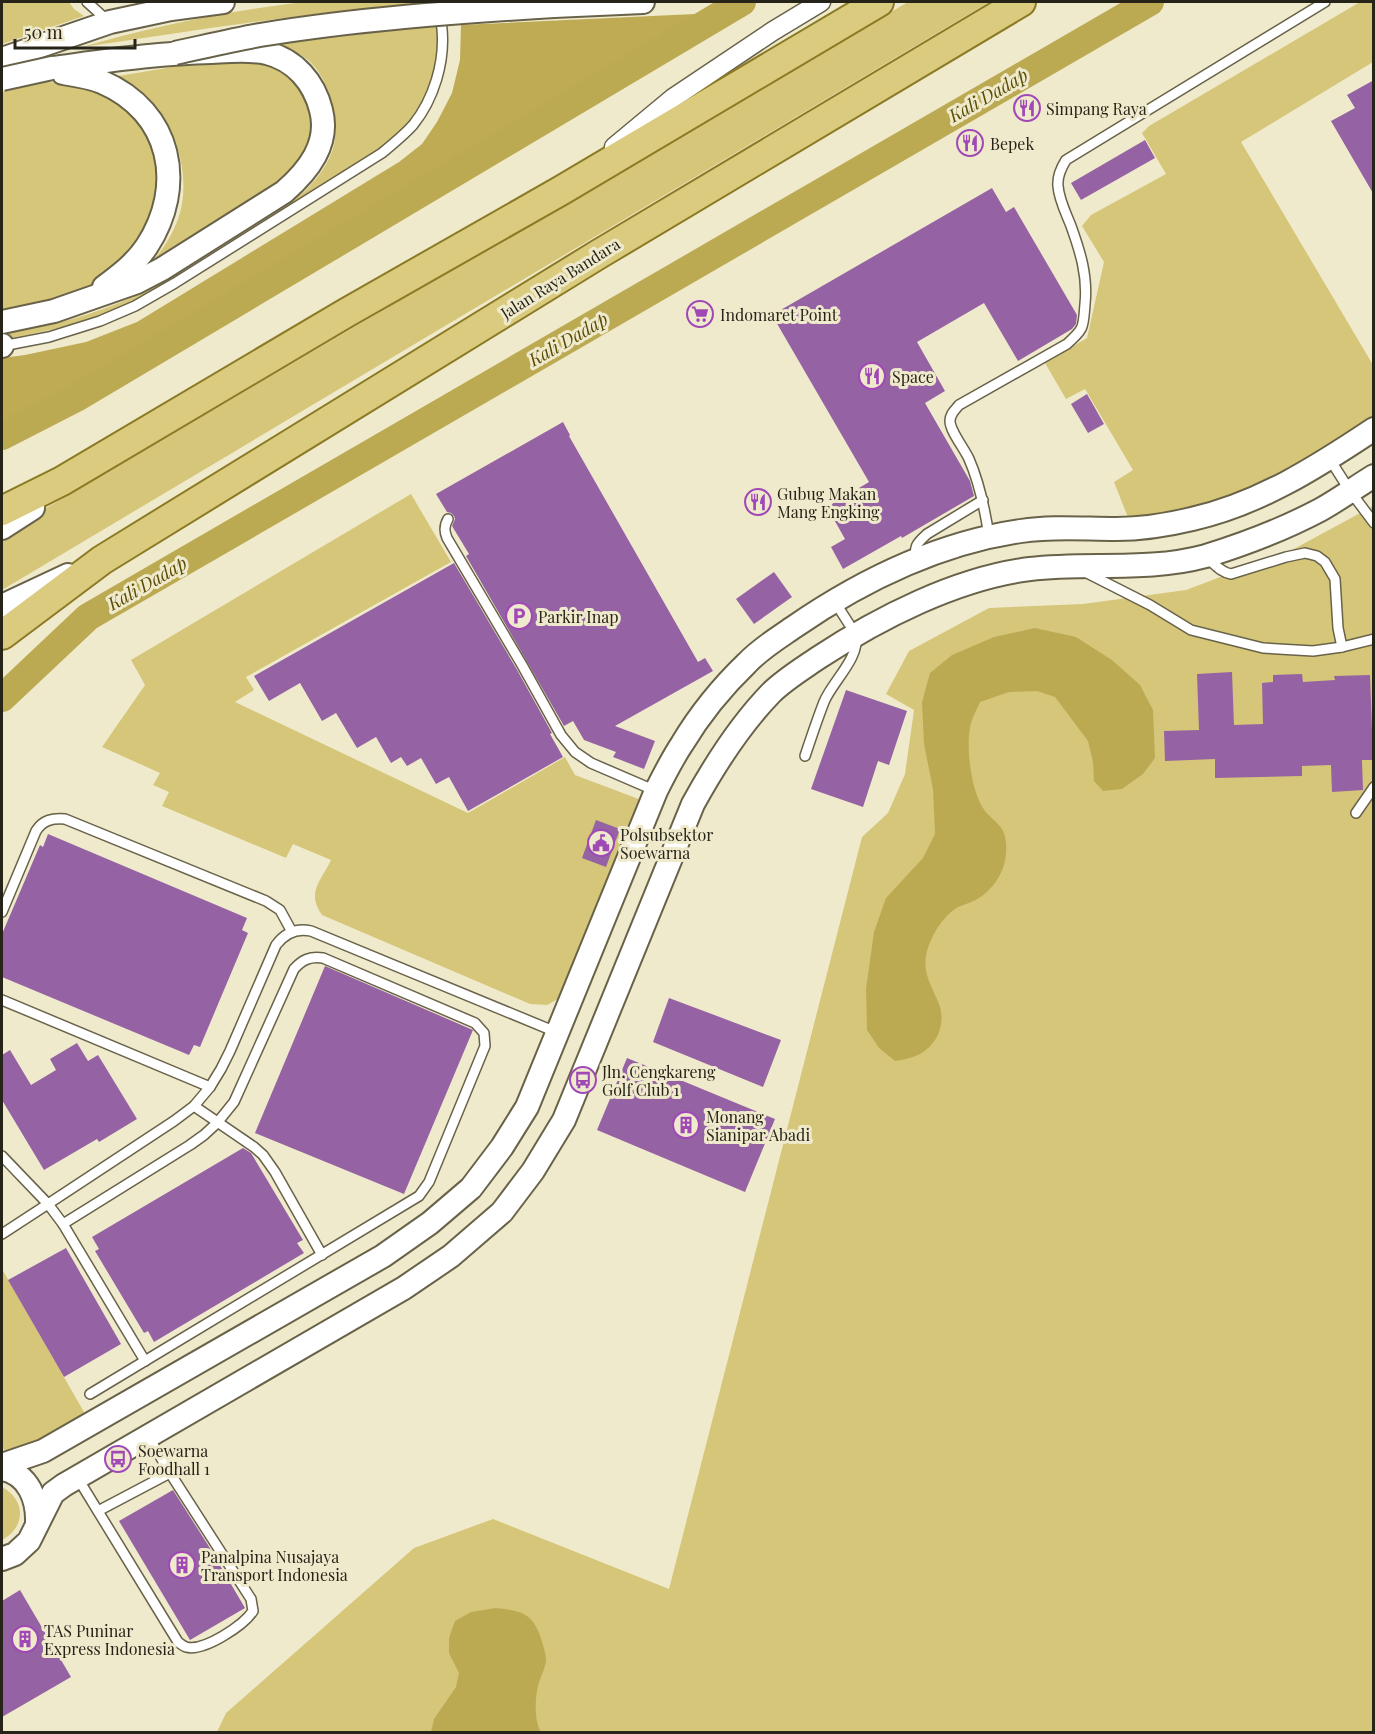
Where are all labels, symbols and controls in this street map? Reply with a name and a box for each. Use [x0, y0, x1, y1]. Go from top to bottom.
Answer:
scale bar [15, 12, 135, 50]
text: 50 m [24, 20, 63, 44]
water label: Kali Dadap [943, 63, 1032, 128]
restaurant icon: Simpang Raya [1012, 93, 1042, 123]
place label: Simpang Raya [1046, 98, 1147, 119]
restaurant icon: Bepek [955, 128, 985, 158]
place label: Bepek [990, 133, 1034, 154]
street label: Jalan Raya Bandara [496, 233, 624, 324]
supermarket icon: Indomaret Point [685, 299, 715, 329]
place label: Indomaret Point [720, 304, 838, 325]
water label: Kali Dadap [523, 307, 612, 372]
restaurant icon: Space [857, 361, 887, 391]
place label: Space [892, 366, 934, 387]
place label: Gubug Makan Mang Engking [777, 483, 880, 522]
restaurant icon: Gubug Makan Mang Engking [743, 487, 773, 517]
water label: Kali Dadap [102, 551, 191, 616]
parking icon: Parkir Inap [504, 601, 534, 631]
place label: Parkir Inap [538, 606, 619, 627]
place label: Polsubsektor Soewarna [620, 824, 713, 863]
public building icon: Polsubsektor Soewarna [586, 828, 616, 858]
place label: Jln. Cengkareng Golf Club 1 [601, 1061, 716, 1100]
bus stop icon: Jln. Cengkareng Golf Club 1 [568, 1065, 598, 1095]
place label: Monang Sianipar Abadi [706, 1106, 810, 1145]
building icon: Monang Sianipar Abadi [671, 1110, 701, 1140]
place label: Soewarna Foodhall 1 [138, 1440, 210, 1479]
bus stop icon: Soewarna Foodhall 1 [103, 1444, 133, 1474]
place label: Panalpina Nusajaya Transport Indonesia [201, 1546, 348, 1585]
building icon: Panalpina Nusajaya Transport Indonesia [167, 1550, 197, 1580]
place label: TAS Puninar Express Indonesia [44, 1620, 175, 1659]
building icon: TAS Puninar Express Indonesia [10, 1624, 40, 1654]

